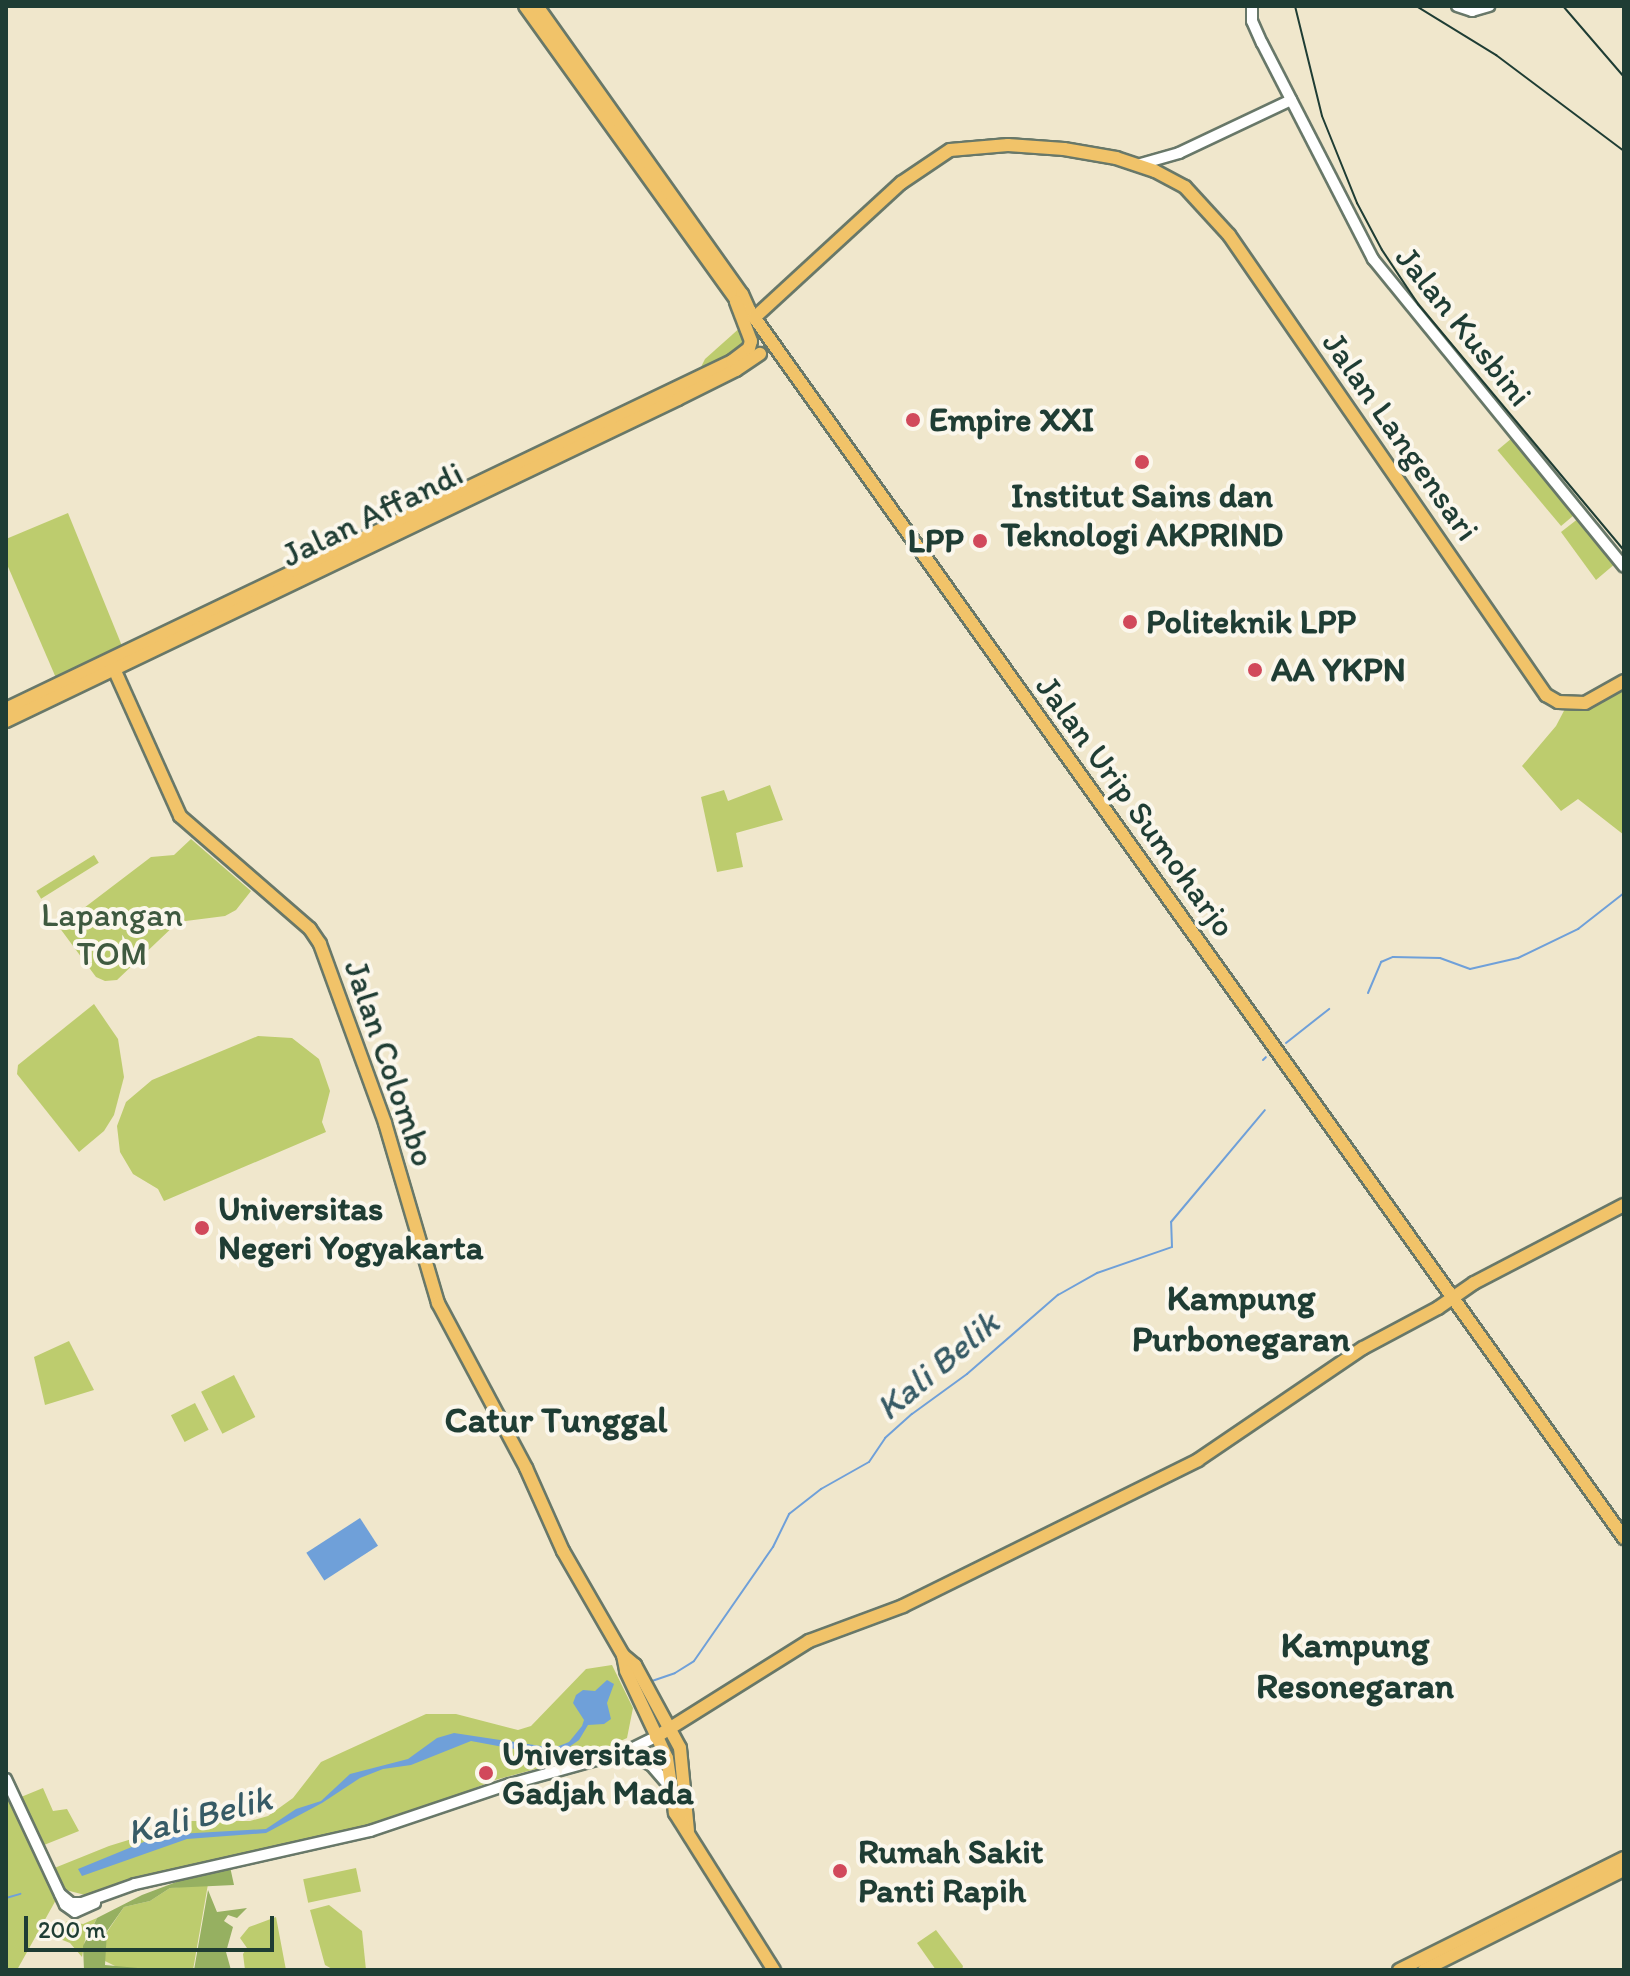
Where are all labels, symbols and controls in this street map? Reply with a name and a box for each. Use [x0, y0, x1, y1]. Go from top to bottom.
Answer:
street label: Jalan Kusbini [1387, 237, 1541, 415]
street label: Jalan Langensari [1314, 323, 1488, 549]
place label: Empire XXI [929, 400, 1094, 440]
marker: Empire XXI [904, 411, 922, 429]
street label: Jalan Affandi [275, 453, 469, 575]
marker: Institut Sains dan Teknologi AKPRIND [1133, 453, 1151, 471]
place label: Institut Sains dan Teknologi AKPRIND [1001, 475, 1283, 554]
place label: LPP [908, 521, 964, 561]
marker: LPP [971, 532, 989, 550]
place label: Politeknik LPP [1146, 602, 1356, 642]
marker: Politeknik LPP [1121, 613, 1139, 631]
place label: AA YKPN [1271, 650, 1406, 690]
marker: AA YKPN [1246, 661, 1264, 679]
street label: Jalan Urip Sumoharjo [1028, 667, 1244, 945]
park label: Lapangan TOM [41, 894, 183, 974]
street label: Jalan Colombo [336, 955, 444, 1171]
place label: Universitas Negeri Yogyakarta [218, 1188, 484, 1268]
marker: Universitas Negeri Yogyakarta [193, 1219, 211, 1237]
district label: Kampung Purbonegaran [1132, 1275, 1350, 1360]
water label: Kali Belik [867, 1301, 1007, 1429]
district label: Catur Tunggal [446, 1398, 666, 1442]
district label: Kampung Resonegaran [1256, 1622, 1454, 1707]
place label: Universitas Gadjah Mada [502, 1733, 693, 1812]
marker: Universitas Gadjah Mada [477, 1764, 495, 1782]
water label: Kali Belik [122, 1776, 276, 1854]
place label: Rumah Sakit Panti Rapih [858, 1831, 1044, 1910]
marker: Rumah Sakit Panti Rapih [829, 1860, 851, 1882]
scale bar [28, 1900, 278, 1950]
text: 200 m [38, 1915, 106, 1944]

